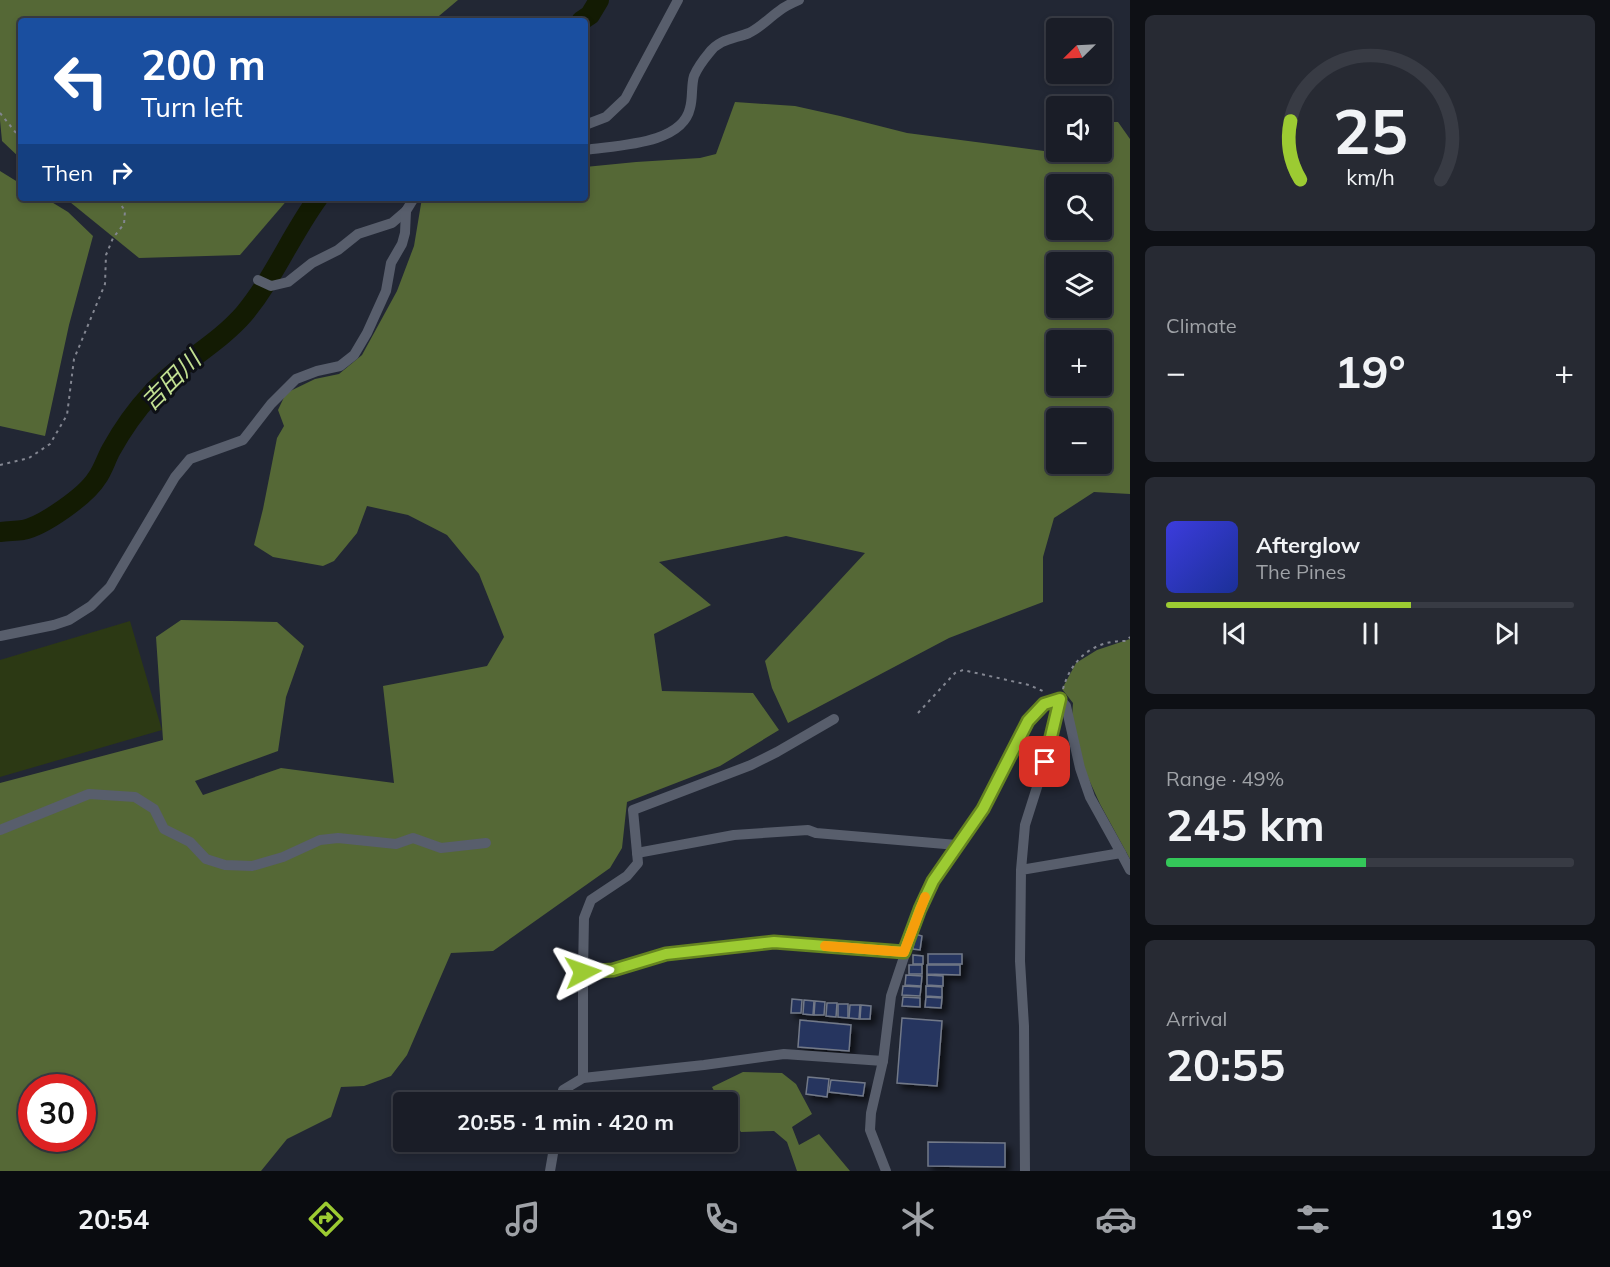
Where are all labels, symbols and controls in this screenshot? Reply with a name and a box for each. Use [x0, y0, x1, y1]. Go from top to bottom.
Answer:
north arrow [1046, 18, 1112, 84]
map controls [1046, 18, 1112, 474]
text: 200 m [141, 38, 266, 91]
icon: left [42, 42, 120, 120]
text: Turn left [141, 90, 243, 124]
text: 25 [1333, 91, 1407, 170]
button: sound [1046, 96, 1112, 162]
icon: right [105, 156, 138, 189]
text: Then [42, 159, 93, 187]
text: km/h [1346, 163, 1394, 190]
button: search [1046, 174, 1112, 240]
button: layers [1046, 252, 1112, 318]
text: Climate [1166, 313, 1237, 338]
button: + [1046, 330, 1112, 396]
water label: 吉田川 [134, 342, 208, 416]
text: 19° [1334, 343, 1406, 399]
text: − [1166, 351, 1186, 392]
text: + [1554, 351, 1574, 392]
button: − [1046, 408, 1112, 474]
text: Afterglow [1256, 531, 1360, 559]
text: The Pines [1256, 559, 1346, 584]
icon: previous [1218, 617, 1251, 650]
icon: pause [1354, 617, 1387, 650]
icon: next [1490, 617, 1523, 650]
pin [1019, 736, 1070, 787]
icon: arrive [1028, 745, 1061, 778]
text: Range · 49% [1166, 766, 1284, 791]
text: 245 km [1166, 796, 1325, 852]
position arrow [551, 940, 615, 1004]
text: Arrival [1166, 1006, 1227, 1031]
text: 20:55 [1166, 1036, 1285, 1092]
speed limit sign: 30 [18, 1074, 96, 1152]
text: 20:55 · 1 min · 420 m [457, 1108, 674, 1136]
icon: directions [305, 1198, 347, 1240]
icon: music [502, 1198, 544, 1240]
icon: phone [700, 1198, 742, 1240]
icon: climate [897, 1198, 939, 1240]
icon: car [1095, 1198, 1137, 1240]
icon: filters [1292, 1198, 1334, 1240]
text: 20:54 [78, 1202, 149, 1236]
text: 19° [1490, 1202, 1532, 1236]

